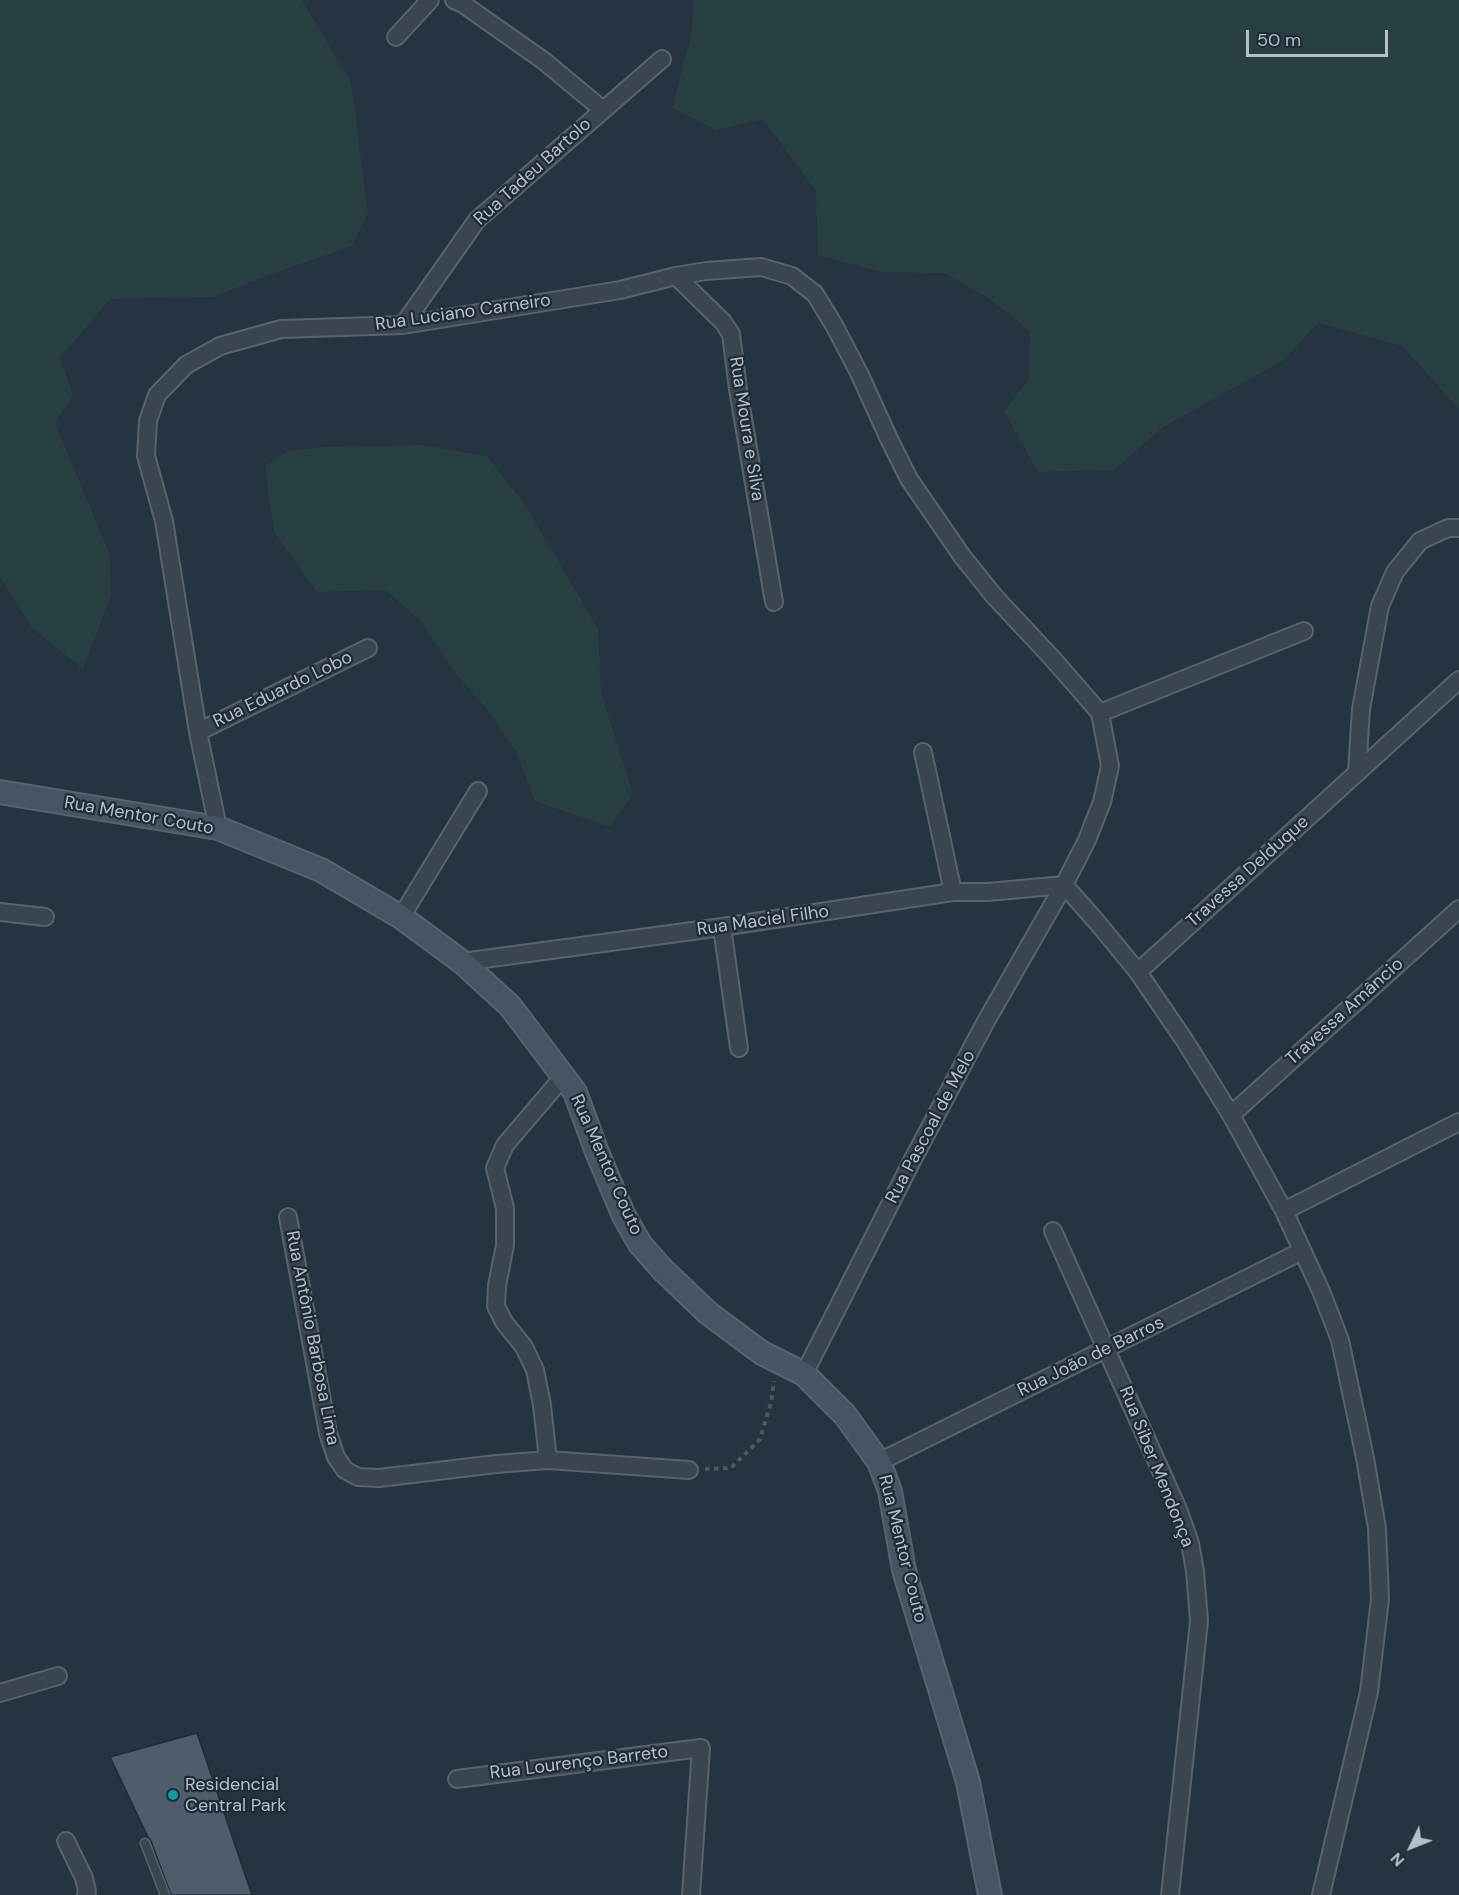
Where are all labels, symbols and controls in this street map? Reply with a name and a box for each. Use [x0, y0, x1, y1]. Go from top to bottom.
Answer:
scale bar [1249, 18, 1392, 56]
text: 50 m [1257, 28, 1301, 52]
street label: Rua Tadeu Bartolo [470, 114, 596, 230]
street label: Rua Luciano Carneiro [374, 290, 552, 336]
street label: Rua Moura e Silva [724, 355, 768, 503]
street label: Rua Eduardo Lobo [210, 647, 356, 733]
street label: Rua Mentor Couto [62, 792, 216, 840]
street label: Travessa Delduque [1182, 811, 1314, 933]
street label: Rua Maciel Filho [696, 901, 830, 941]
street label: Travessa Amâncio [1282, 954, 1408, 1070]
street label: Rua Pascoal de Melo [881, 1047, 981, 1207]
street label: Rua Mentor Couto [565, 1091, 647, 1239]
street label: Rua Antônio Barbosa Lima [281, 1229, 343, 1447]
street label: Rua João de Barros [1014, 1312, 1168, 1402]
street label: Rua Siber Mendonça [1114, 1384, 1198, 1550]
street label: Rua Mentor Couto [873, 1473, 931, 1625]
street label: Rua Lourenço Barreto [489, 1741, 669, 1785]
place label: Residencial Central Park [185, 1774, 286, 1816]
marker: Residencial Central Park [166, 1788, 180, 1802]
north arrow [1381, 1817, 1441, 1877]
text: N [1386, 1848, 1409, 1871]

